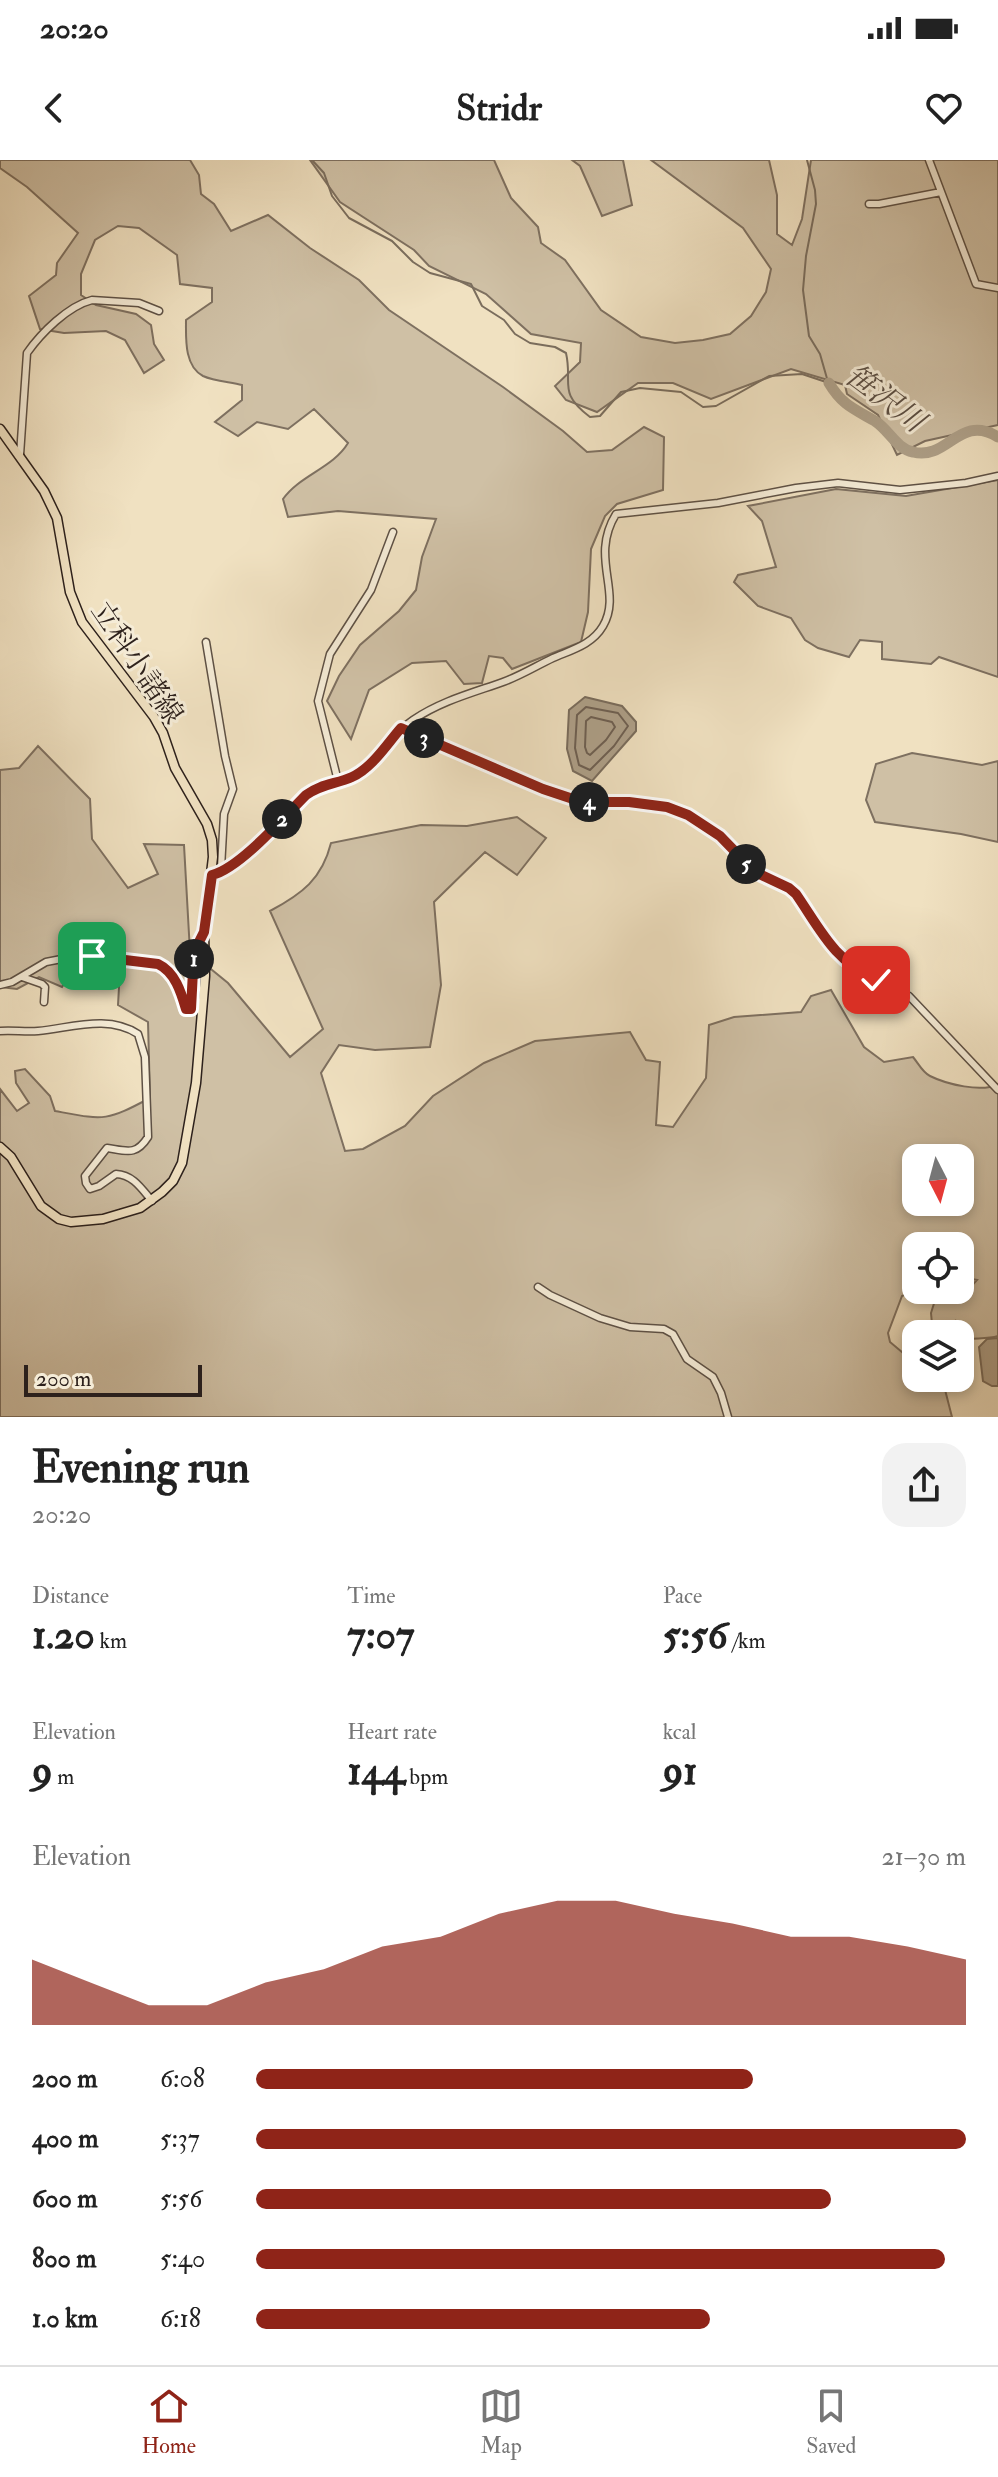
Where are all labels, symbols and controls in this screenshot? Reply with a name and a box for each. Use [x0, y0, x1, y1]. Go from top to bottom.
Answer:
text: 20:20 [40, 10, 109, 47]
icon: back [32, 86, 76, 130]
text: Stridr [456, 86, 542, 131]
icon: heart [922, 86, 966, 130]
water label: 笹沢川 [838, 357, 934, 442]
street label: 立科小諸線 [83, 595, 190, 731]
pin: 3 [404, 718, 444, 758]
text: 3 [420, 724, 428, 752]
pin: 4 [569, 782, 609, 822]
text: 4 [583, 788, 595, 816]
pin: 2 [262, 799, 302, 839]
text: 2 [276, 805, 288, 833]
pin: 5 [726, 844, 766, 884]
text: 5 [741, 850, 751, 878]
pin [58, 922, 126, 990]
icon: arrive [70, 934, 114, 978]
pin: 1 [174, 939, 214, 979]
text: 1 [190, 945, 198, 973]
pin [842, 946, 910, 1014]
icon: check [854, 958, 898, 1002]
north arrow [902, 1144, 974, 1216]
map controls [902, 1144, 974, 1392]
button: locate [902, 1232, 974, 1304]
button: layers [902, 1320, 974, 1392]
scale bar [24, 1361, 202, 1397]
text: 200 m [36, 1365, 91, 1393]
text: Evening run [32, 1441, 250, 1496]
button: share [882, 1443, 966, 1527]
text: 20:20 [32, 1499, 91, 1531]
text: Distance [32, 1582, 109, 1610]
text: Time [347, 1582, 395, 1610]
text: Pace [663, 1582, 702, 1610]
text: 1.20 [32, 1610, 95, 1661]
text: 7:07 [347, 1610, 414, 1661]
text: 5:56 [663, 1610, 728, 1661]
text: km [95, 1627, 127, 1655]
text: /km [728, 1627, 766, 1655]
text: Elevation [32, 1718, 116, 1746]
text: Heart rate [347, 1718, 437, 1746]
text: kcal [663, 1718, 696, 1746]
text: 9 [32, 1746, 53, 1797]
text: 144 [347, 1746, 405, 1797]
text: 91 [663, 1746, 697, 1797]
text: m [53, 1763, 74, 1791]
text: bpm [405, 1763, 448, 1791]
text: Elevation [32, 1841, 131, 1873]
text: 21–30 m [881, 1841, 966, 1873]
text: 200 m [32, 2063, 97, 2095]
text: 6:08 [160, 2063, 205, 2095]
text: 400 m [32, 2123, 98, 2155]
text: 5:37 [160, 2123, 200, 2155]
text: 600 m [32, 2183, 97, 2215]
text: 5:56 [160, 2183, 202, 2215]
text: 800 m [32, 2243, 97, 2275]
text: 5:40 [160, 2243, 205, 2275]
text: 1.0 km [32, 2303, 98, 2335]
text: 6:18 [160, 2303, 201, 2335]
tab: Home [142, 2384, 196, 2460]
tab: Map [479, 2384, 523, 2460]
tab: Saved [806, 2384, 856, 2460]

